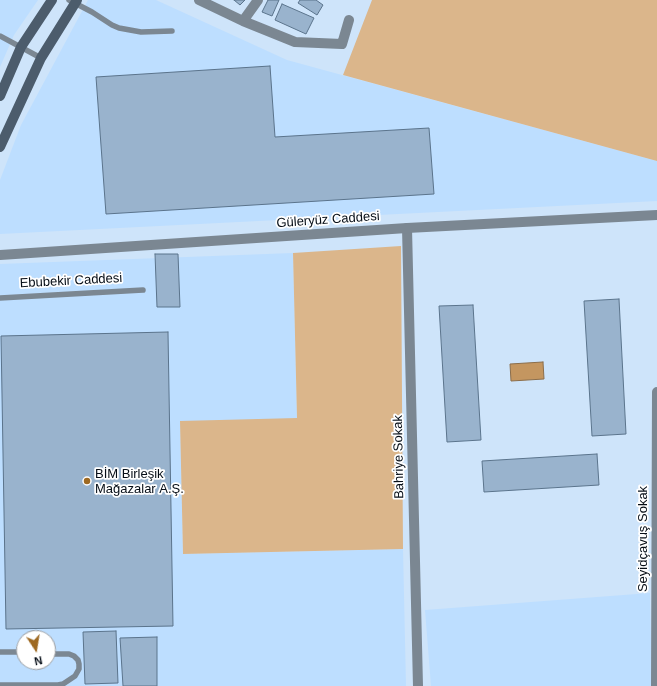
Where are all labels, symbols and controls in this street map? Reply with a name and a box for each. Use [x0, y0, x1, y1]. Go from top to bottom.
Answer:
street label: Güleryüz Caddesi [276, 209, 380, 231]
street label: Ebubekir Caddesi [19, 271, 123, 291]
street label: Bahriye Sokak [390, 415, 408, 499]
place label: BİM Birleşik Mağazalar A.Ş. [95, 466, 184, 497]
marker: BİM Birleşik Mağazalar A.Ş. [82, 476, 92, 486]
street label: Seyidçavuş Sokak [635, 486, 651, 592]
north arrow [16, 630, 56, 670]
text: N [33, 654, 43, 667]

